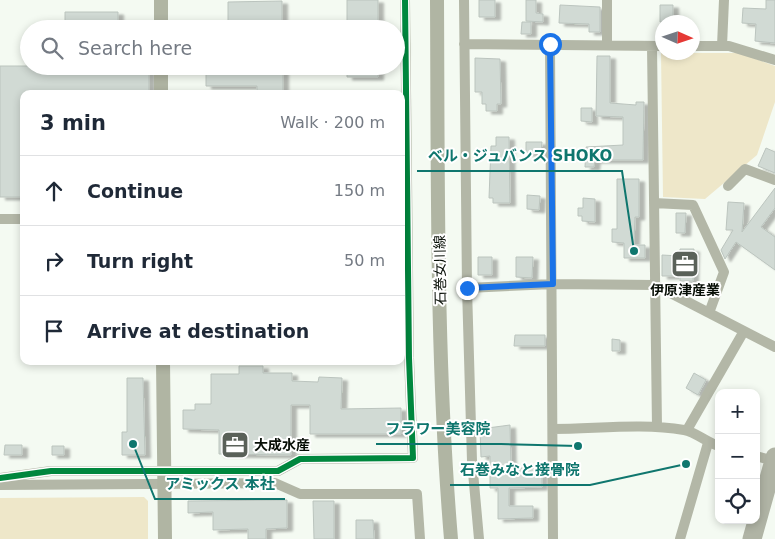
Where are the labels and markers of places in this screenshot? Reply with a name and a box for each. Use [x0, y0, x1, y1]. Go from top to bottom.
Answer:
callout: ベル・ジュバンス SHOKO [417, 141, 622, 171]
office icon: 伊原津産業 [670, 249, 700, 279]
place label: 伊原津産業 [650, 282, 720, 298]
callout: フラワー美容院 [376, 414, 501, 444]
office icon: 大成水産 [220, 430, 250, 460]
place label: 大成水産 [254, 437, 310, 453]
callout: 石巻みなと接骨院 [450, 455, 590, 485]
callout: アミックス 本社 [155, 469, 285, 499]

